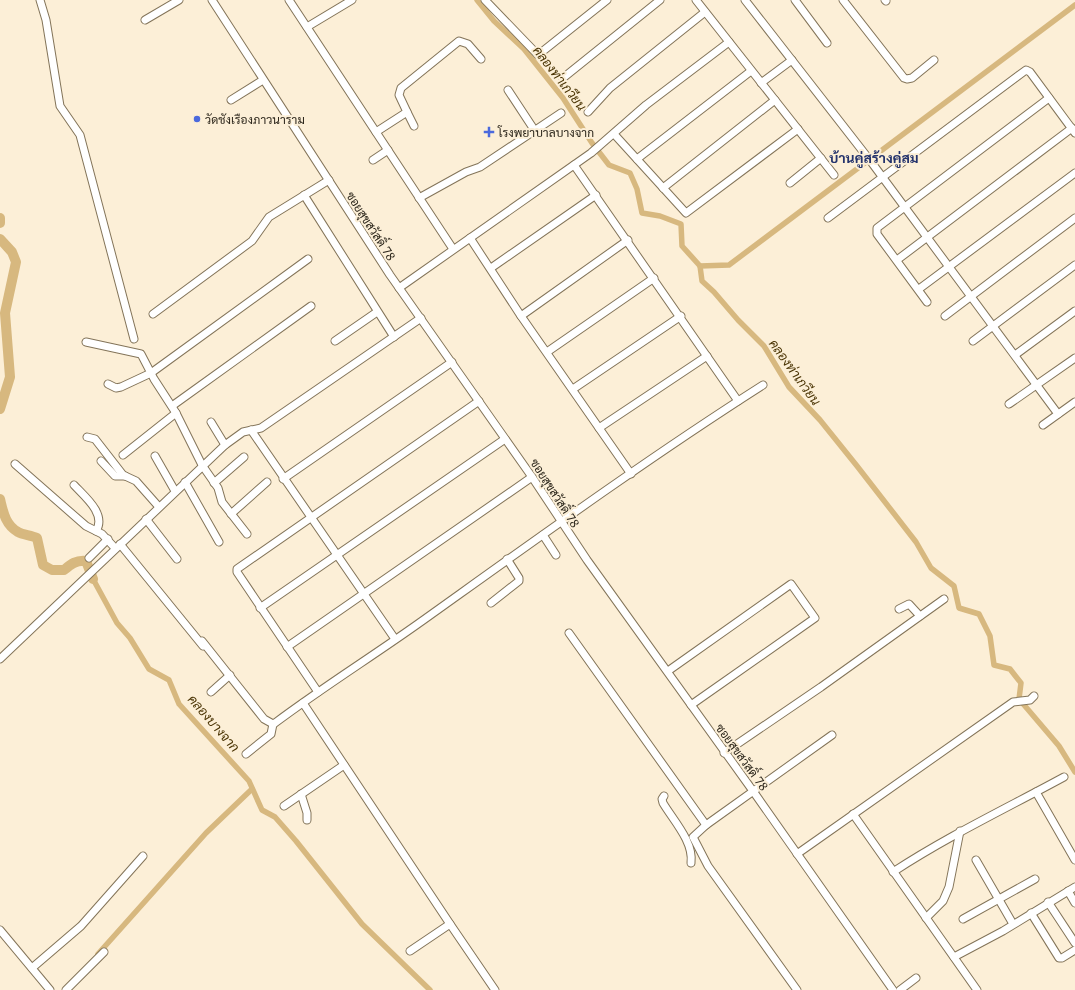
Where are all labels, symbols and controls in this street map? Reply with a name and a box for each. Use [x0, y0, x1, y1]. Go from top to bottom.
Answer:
water label: คลองท่าเกวียน [529, 42, 591, 115]
place label: วัดชังเรืองภาวนาราม [205, 111, 305, 128]
marker: วัดชังเรืองภาวนาราม [192, 114, 202, 124]
place label: โรงพยาบาลบางจาก [497, 124, 594, 141]
marker: โรงพยาบาลบางจาก [483, 126, 495, 138]
district label: บ้านคู่สร้างคู่สม [829, 148, 919, 169]
street label: ซอยสุขสวัสดิ์ 78 [341, 187, 402, 265]
water label: คลองท่าเกวียน [765, 335, 826, 409]
street label: ซอยสุขสวัสดิ์ 78 [525, 454, 586, 532]
water label: คลองบางจาก [184, 690, 244, 756]
street label: ซอยสุขสวัสดิ์ 78 [711, 719, 774, 795]

